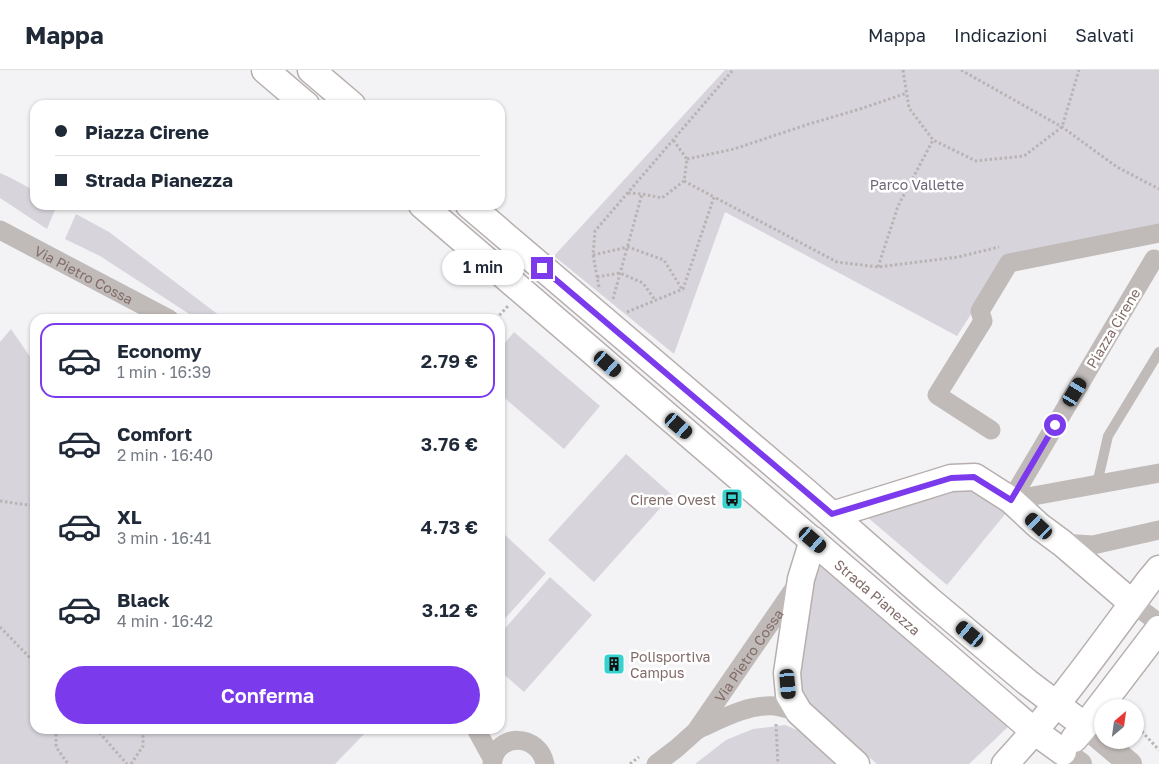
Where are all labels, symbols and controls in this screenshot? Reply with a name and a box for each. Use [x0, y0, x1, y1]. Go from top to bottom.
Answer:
text: Mappa [25, 20, 104, 49]
text: Mappa [868, 24, 926, 46]
text: Indicazioni [954, 24, 1047, 46]
text: Salvati [1075, 24, 1134, 46]
text: Piazza Cirene [85, 120, 209, 143]
text: Strada Pianezza [85, 168, 233, 191]
park label: Parco Vallette [870, 176, 964, 193]
street label: Via Pietro Cossa [32, 241, 136, 307]
callout: 1 min [442, 250, 524, 286]
text: 1 min [463, 257, 503, 277]
route end [531, 257, 553, 279]
street label: Piazza Cirene [1083, 285, 1143, 371]
icon: car [57, 338, 102, 383]
text: Economy [117, 339, 202, 362]
car [591, 348, 624, 380]
text: 2.79 € [421, 349, 478, 372]
text: 1 min · 16:39 [117, 362, 211, 382]
car [1060, 375, 1089, 409]
car [662, 410, 695, 442]
route start [1044, 414, 1066, 436]
icon: car [57, 421, 102, 466]
text: Comfort [117, 422, 192, 445]
text: 3.76 € [421, 432, 478, 455]
text: 2 min · 16:40 [117, 445, 213, 465]
bus stop icon: Cirene Ovest [720, 487, 744, 511]
place label: Cirene Ovest [630, 491, 716, 508]
icon: car [57, 504, 102, 549]
text: XL [117, 505, 142, 528]
car [1022, 510, 1055, 542]
text: 4.73 € [421, 515, 478, 538]
car [796, 524, 829, 556]
text: 3 min · 16:41 [117, 528, 211, 548]
street label: Strada Pianezza [831, 555, 924, 638]
icon: car [57, 587, 102, 632]
text: Black [117, 588, 170, 611]
text: 3.12 € [422, 598, 478, 621]
street label: Via Pietro Cossa [710, 605, 786, 705]
text: 4 min · 16:42 [117, 611, 213, 631]
car [953, 619, 986, 649]
place label: Polisportiva Campus [630, 648, 711, 681]
building icon: Polisportiva Campus [602, 652, 626, 676]
button: Conferma [55, 666, 480, 724]
car [779, 668, 796, 700]
north arrow [1094, 699, 1144, 749]
map controls [1094, 699, 1144, 749]

